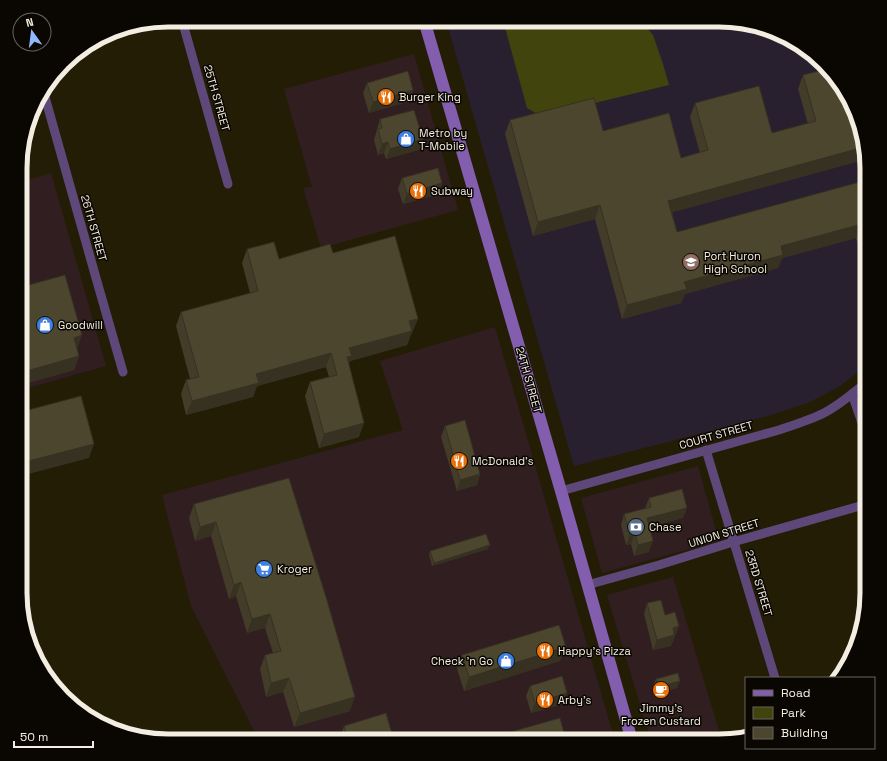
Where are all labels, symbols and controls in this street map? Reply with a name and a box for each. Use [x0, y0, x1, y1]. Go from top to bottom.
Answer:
north arrow [12, 12, 52, 52]
text: N [24, 15, 35, 30]
street label: 25TH STREET [201, 63, 233, 133]
restaurant icon: Burger King [376, 87, 396, 107]
place label: Burger King [399, 90, 461, 104]
place label: Metro by T-Mobile [419, 126, 467, 153]
shop icon: Metro by T-Mobile [396, 129, 416, 149]
restaurant icon: Subway [408, 181, 428, 201]
place label: Subway [431, 184, 473, 198]
street label: 26TH STREET [78, 193, 110, 263]
place label: Port Huron High School [704, 249, 767, 276]
school or university icon: Port Huron High School [681, 252, 701, 272]
shop icon: Goodwill [35, 315, 55, 335]
place label: Goodwill [58, 318, 103, 332]
street label: 24TH STREET [513, 345, 545, 415]
street label: COURT STREET [677, 418, 755, 452]
restaurant icon: McDonald's [449, 451, 469, 471]
place label: McDonald's [472, 454, 534, 468]
street label: UNION STREET [687, 515, 762, 550]
bank icon: Chase [626, 517, 646, 537]
place label: Chase [649, 520, 681, 534]
street label: 23RD STREET [742, 548, 776, 619]
supermarket icon: Kroger [254, 559, 274, 579]
place label: Kroger [277, 562, 312, 576]
restaurant icon: Happy's Pizza [535, 641, 555, 661]
place label: Happy's Pizza [558, 644, 632, 658]
shop icon: Check 'n Go [496, 651, 516, 671]
place label: Check 'n Go [431, 654, 493, 668]
legend [745, 677, 875, 749]
cafe icon: Jimmy's Frozen Custard [651, 680, 671, 700]
text: Road [781, 685, 810, 701]
restaurant icon: Arby's [535, 690, 555, 710]
place label: Arby's [558, 693, 592, 707]
place label: Jimmy's Frozen Custard [621, 701, 701, 728]
text: Park [781, 705, 806, 721]
scale bar [14, 723, 93, 749]
text: Building [781, 725, 828, 741]
text: 50 m [20, 729, 48, 745]

